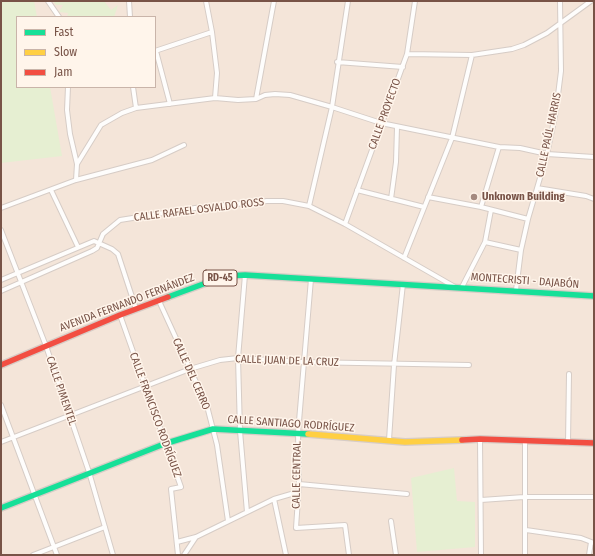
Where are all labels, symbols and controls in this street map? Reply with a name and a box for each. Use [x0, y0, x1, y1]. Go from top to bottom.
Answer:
legend [16, 16, 156, 88]
text: Fast [54, 25, 73, 39]
text: Slow [54, 45, 77, 59]
text: Jam [54, 65, 72, 79]
street label: CALLE PROYECTO [366, 77, 404, 151]
street label: CALLE PAÚL HARRIS [534, 91, 564, 179]
place label: Unknown Building [482, 190, 565, 204]
marker: Unknown Building [469, 192, 479, 202]
street label: CALLE RAFAEL OSVALDO ROSS [133, 195, 265, 225]
road number: RD-45 [203, 270, 237, 286]
street label: AVENIDA FERNANDO FERNÁNDEZ [58, 271, 196, 335]
street label: MONTECRISTI - DAJABÓN [470, 271, 580, 291]
street label: CALLE DEL CERRO [169, 336, 213, 412]
street label: CALLE FRANCISCO RODRÍGUEZ [126, 351, 184, 479]
street label: CALLE JUAN DE LA CRUZ [235, 353, 339, 369]
street label: CALLE PIMENTEL [43, 355, 79, 427]
street label: CALLE SANTIAGO RODRÍGUEZ [227, 413, 355, 435]
street label: CALLE CENTRAL [290, 441, 304, 509]

